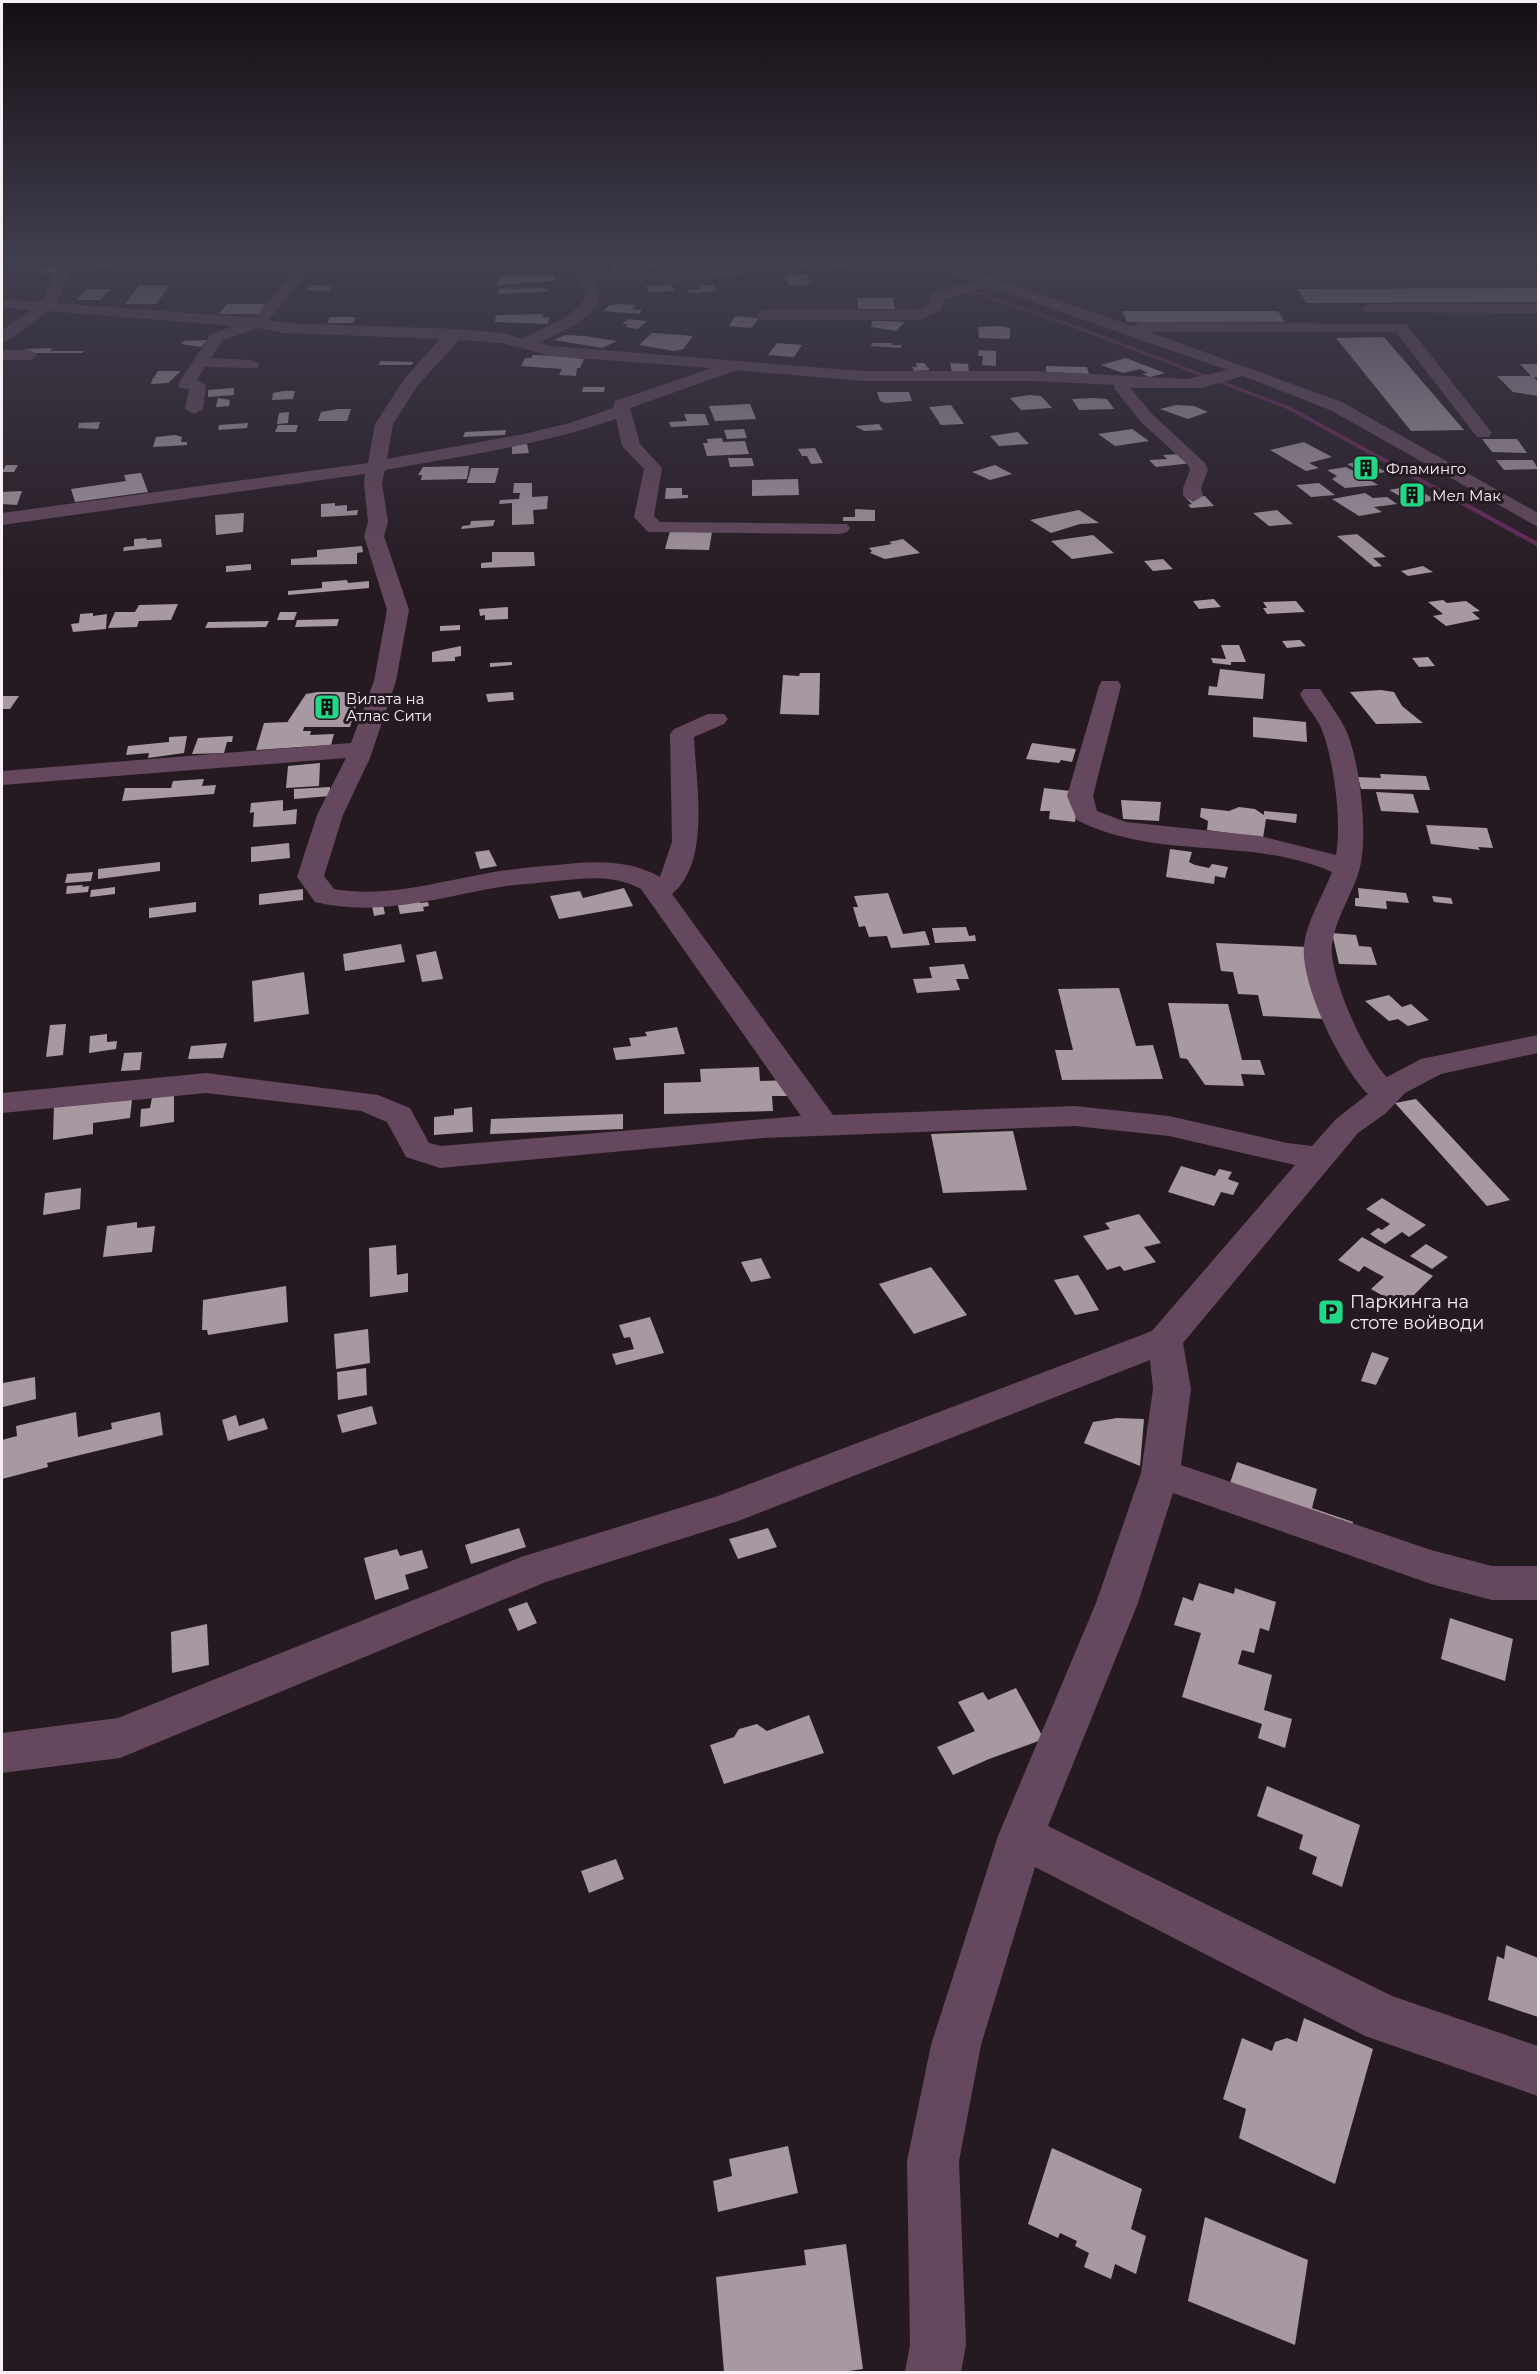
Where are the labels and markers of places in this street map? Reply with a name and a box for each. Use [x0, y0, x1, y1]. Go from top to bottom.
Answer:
building icon: Фламинго [1351, 453, 1381, 483]
place label: Фламинго [1386, 459, 1466, 478]
building icon: Мел Мак [1397, 480, 1427, 510]
place label: Мел Мак [1432, 486, 1501, 505]
place label: Вилата на Атлас Сити [346, 689, 432, 725]
building icon: Вилата на Атлас Сити [312, 692, 342, 722]
place label: Паркинга на стоте войводи [1350, 1291, 1484, 1334]
parking icon: Паркинга на стоте войводи [1316, 1297, 1346, 1327]

